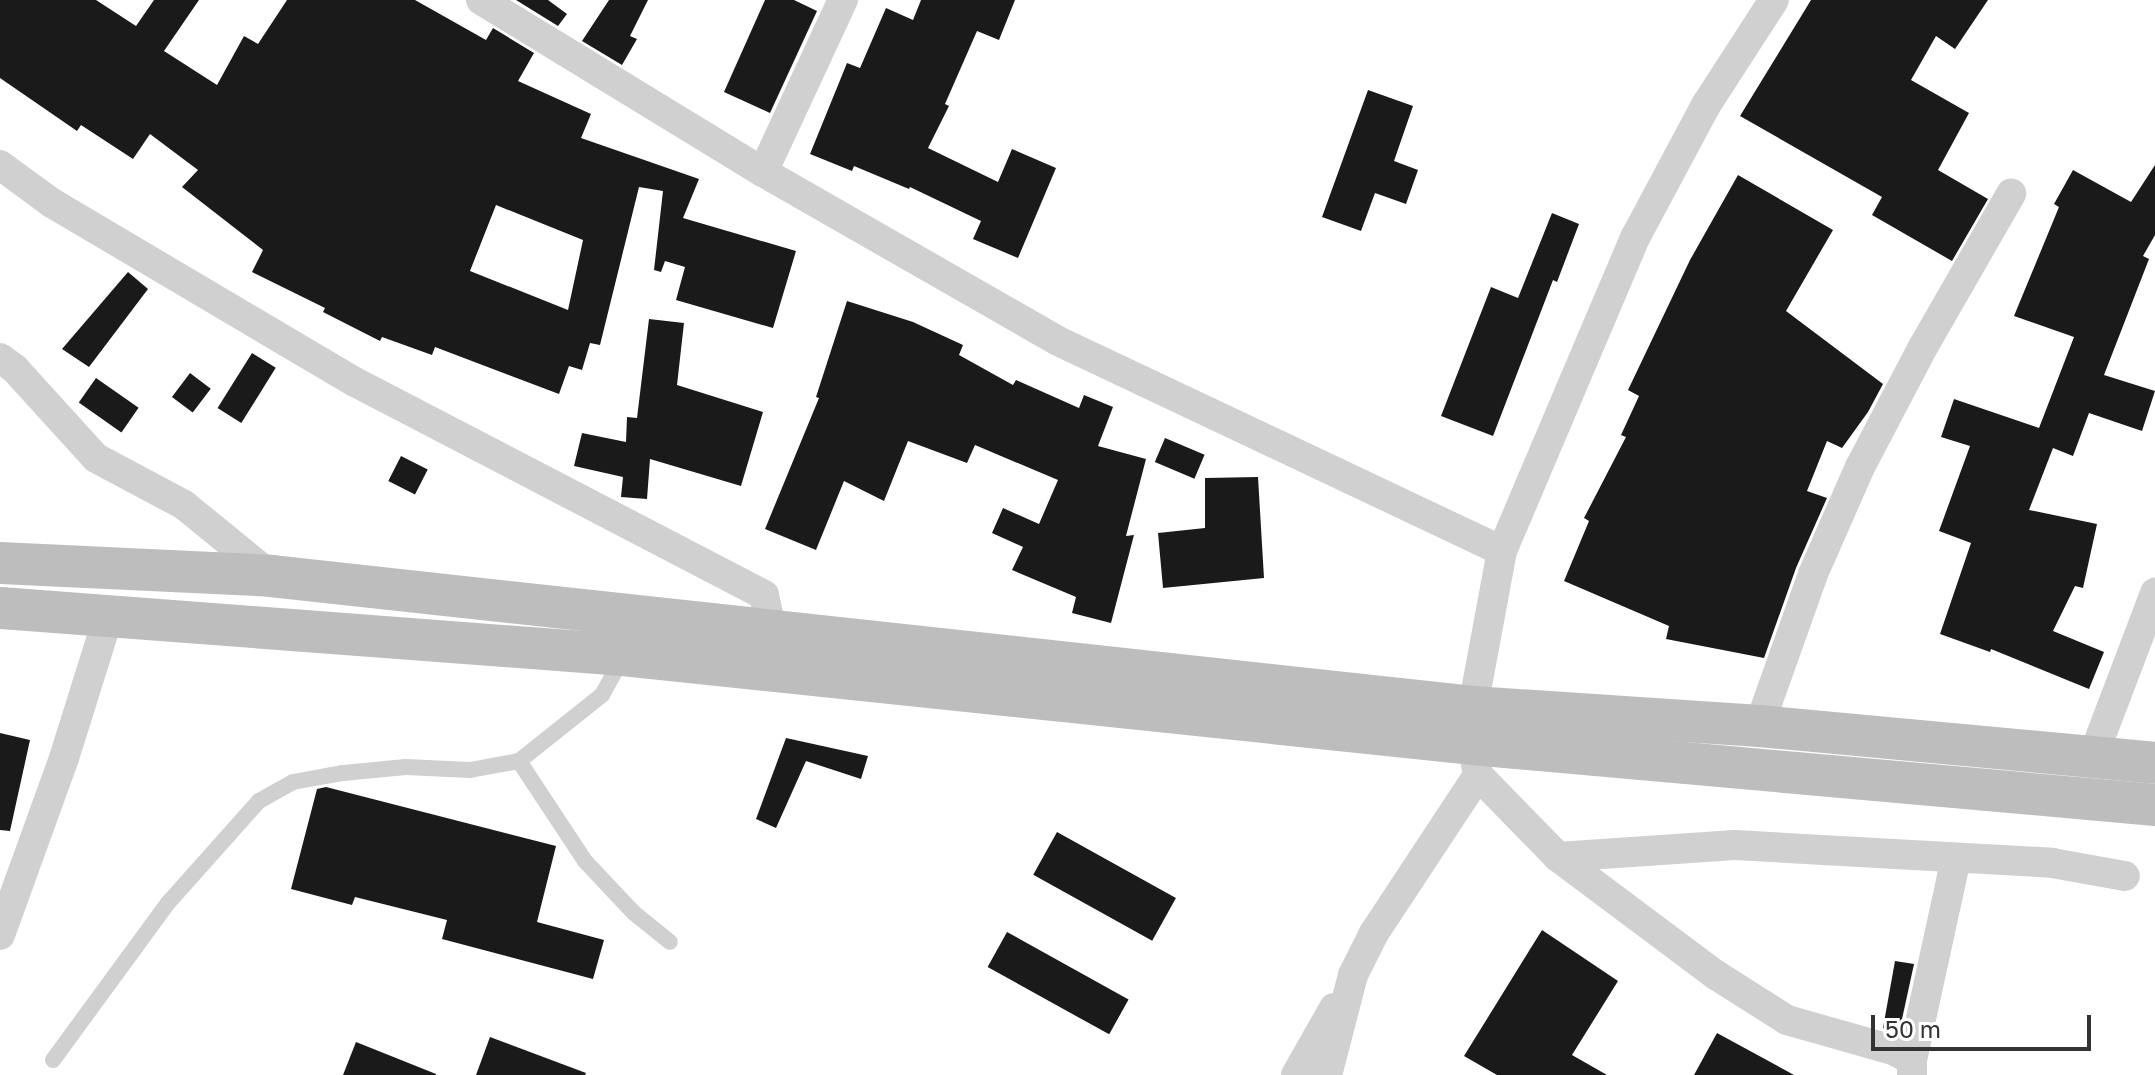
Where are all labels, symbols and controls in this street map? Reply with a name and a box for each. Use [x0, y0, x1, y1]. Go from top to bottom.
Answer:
scale bar [1875, 999, 2095, 1049]
text: 50 m [1885, 1014, 1941, 1043]

